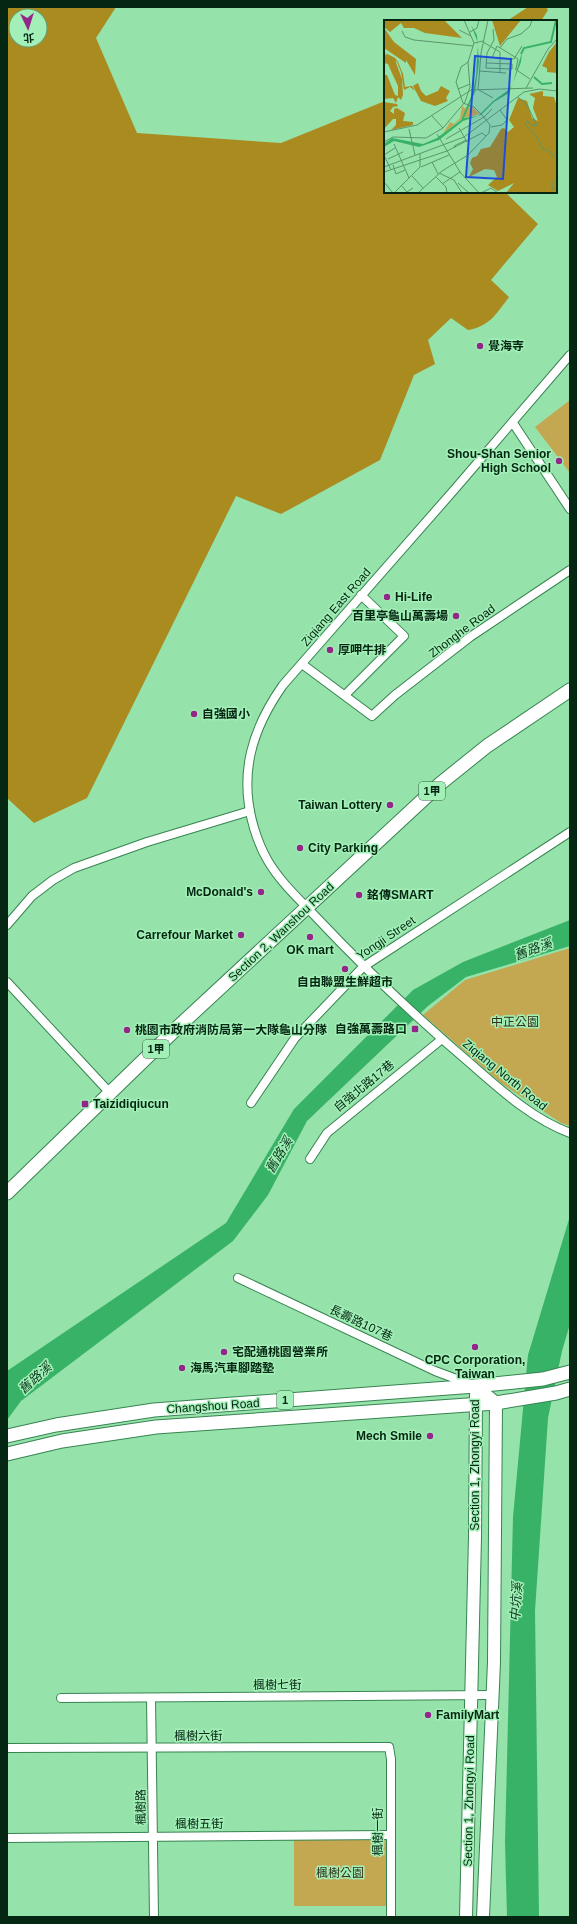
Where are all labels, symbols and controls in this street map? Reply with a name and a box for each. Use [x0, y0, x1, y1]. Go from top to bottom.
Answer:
north arrow [8, 8, 48, 48]
inset map [384, 20, 557, 193]
text: 北 [23, 32, 35, 44]
place label: 覺海寺 [488, 339, 524, 353]
marker: 覺海寺 [475, 341, 485, 351]
place label: Shou-Shan Senior High School [447, 447, 551, 475]
marker: Shou-Shan Senior High School [554, 456, 564, 466]
street label: Ziqiang East Road [298, 565, 374, 649]
place label: Hi-Life [395, 590, 433, 604]
marker: Hi-Life [382, 592, 392, 602]
street label: Zhonghe Road [426, 602, 498, 660]
place label: 百里亭龜山萬壽場 [352, 609, 448, 623]
marker: 百里亭龜山萬壽場 [451, 611, 461, 621]
place label: 厚呷牛排 [338, 643, 386, 657]
marker: 厚呷牛排 [325, 645, 335, 655]
place label: 自強國小 [202, 707, 250, 721]
marker: 自強國小 [189, 709, 199, 719]
road number: 1甲 [419, 782, 445, 800]
place label: Taiwan Lottery [298, 798, 382, 812]
marker: Taiwan Lottery [385, 800, 395, 810]
place label: City Parking [308, 841, 378, 855]
marker: City Parking [295, 843, 305, 853]
street label: Section 2, Wanshou Road [225, 879, 337, 985]
place label: McDonald's [186, 885, 253, 899]
marker: McDonald's [256, 887, 266, 897]
place label: 銘傳SMART [367, 888, 434, 902]
marker: 銘傳SMART [354, 890, 364, 900]
street label: Yongji Street [354, 913, 418, 963]
place label: Carrefour Market [136, 928, 233, 942]
marker: Carrefour Market [236, 930, 246, 940]
marker: OK mart [305, 932, 315, 942]
water label: 舊路溪 [512, 935, 556, 963]
place label: OK mart [286, 943, 334, 957]
marker: 自由聯盟生鮮超市 [340, 964, 350, 974]
place label: 自由聯盟生鮮超市 [297, 975, 393, 989]
park label: 中正公園 [491, 1015, 539, 1029]
place label: 自強萬壽路口 [335, 1022, 407, 1036]
place label: 桃園市政府消防局第一大隊龜山分隊 [135, 1023, 327, 1037]
marker: 自強萬壽路口 [410, 1024, 420, 1034]
marker: 桃園市政府消防局第一大隊龜山分隊 [122, 1025, 132, 1035]
street label: Ziqiang North Road [460, 1037, 550, 1113]
road number: 1甲 [143, 1040, 169, 1058]
street label: 自強北路17巷 [331, 1057, 397, 1115]
place label: Taizidiqiucun [93, 1097, 169, 1111]
marker: Taizidiqiucun [80, 1099, 90, 1109]
water label: 舊路溪 [263, 1133, 296, 1176]
street label: 長壽路107巷 [327, 1302, 395, 1344]
marker: CPC Corporation, Taiwan [470, 1342, 480, 1352]
place label: 宅配通桃園營業所 [232, 1345, 328, 1359]
marker: 宅配通桃園營業所 [219, 1347, 229, 1357]
place label: CPC Corporation, Taiwan [425, 1353, 525, 1381]
water label: 舊路溪 [15, 1358, 56, 1397]
place label: 海馬汽車腳踏墊 [190, 1361, 275, 1375]
marker: 海馬汽車腳踏墊 [177, 1363, 187, 1373]
road number: 1 [277, 1391, 293, 1409]
street label: Changshou Road [166, 1396, 260, 1416]
street label: Section 1, Zhongyi Road [468, 1399, 482, 1531]
place label: Mech Smile [356, 1429, 422, 1443]
marker: Mech Smile [425, 1431, 435, 1441]
water label: 中坑溪 [507, 1580, 525, 1622]
street label: 楓樹七街 [253, 1678, 301, 1692]
place label: FamilyMart [436, 1708, 499, 1722]
marker: FamilyMart [423, 1710, 433, 1720]
street label: 楓樹六街 [174, 1729, 222, 1743]
street label: Section 1, Zhongyi Road [461, 1735, 477, 1867]
street label: 楓樹路 [134, 1789, 148, 1825]
street label: 楓樹一街 [371, 1808, 385, 1856]
street label: 楓樹五街 [175, 1817, 223, 1831]
park label: 楓樹公園 [316, 1866, 364, 1880]

